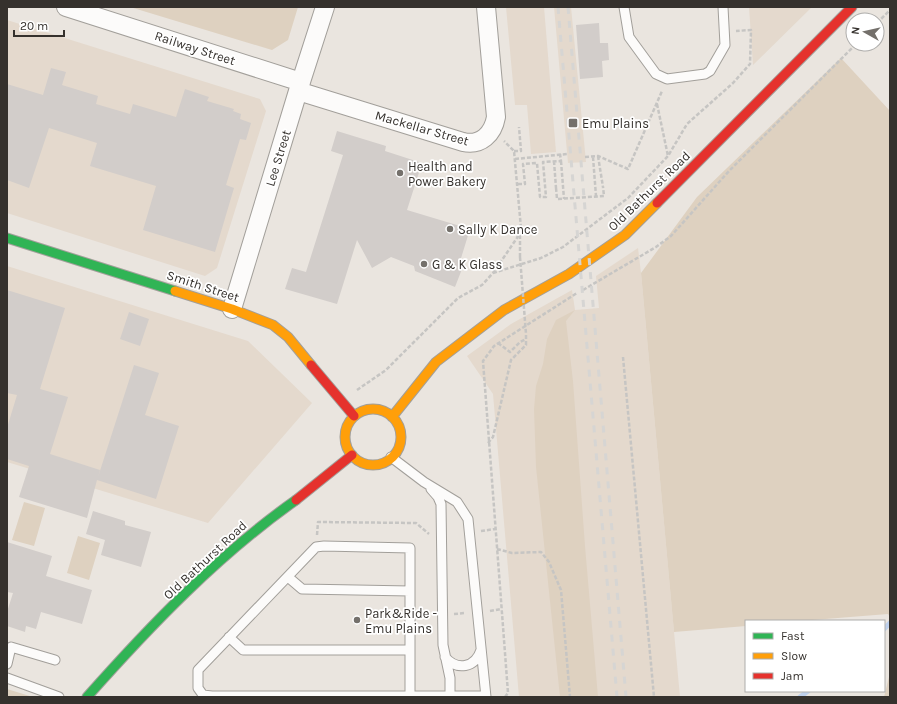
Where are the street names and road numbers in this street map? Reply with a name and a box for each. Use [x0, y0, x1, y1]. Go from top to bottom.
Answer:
street label: Railway Street [153, 28, 237, 68]
street label: Mackellar Street [373, 107, 471, 149]
street label: Lee Street [262, 128, 294, 188]
street label: Old Bathurst Road [605, 148, 693, 234]
street label: Smith Street [165, 267, 241, 305]
street label: Old Bathurst Road [160, 518, 250, 602]

